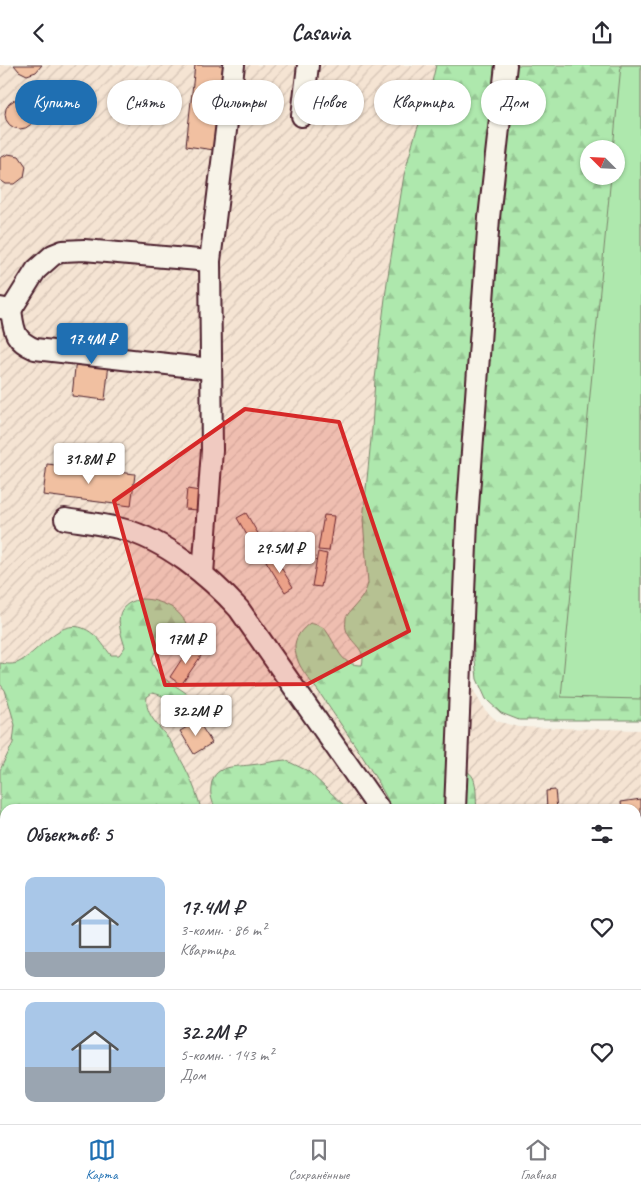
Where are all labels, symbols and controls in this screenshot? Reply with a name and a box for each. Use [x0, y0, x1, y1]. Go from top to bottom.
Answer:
icon: back [25, 19, 53, 47]
text: Casavia [291, 19, 350, 47]
icon: share [588, 19, 616, 47]
chip: Купить [15, 80, 97, 125]
chip: Снять [107, 80, 182, 125]
chip: Фильтры [192, 80, 284, 125]
chip: Новое [294, 80, 364, 125]
chip: Квартира [374, 80, 471, 125]
chip: Дом [481, 80, 546, 125]
north arrow [580, 140, 625, 185]
map controls [580, 140, 625, 185]
pin: 17.4M ₽ [46, 323, 138, 365]
text: 17.4M ₽ [68, 329, 116, 349]
pin: 31.8M ₽ [43, 443, 135, 485]
text: 31.8M ₽ [65, 449, 113, 469]
pin: 29.5M ₽ [234, 531, 326, 574]
text: 29.5M ₽ [256, 538, 304, 558]
pin: 17M ₽ [151, 623, 221, 665]
text: 17M ₽ [167, 629, 205, 649]
pin: 32.2M ₽ [150, 695, 242, 737]
text: 32.2M ₽ [172, 701, 220, 721]
icon: filters [588, 820, 616, 848]
text: Объектов: 5 [25, 821, 113, 847]
text: 17.4M ₽ [180, 894, 244, 920]
icon: home [65, 897, 125, 957]
icon: heart [588, 913, 616, 941]
text: 3-комн. · 86 m² [180, 920, 266, 940]
text: Квартира [180, 940, 235, 960]
text: 32.2M ₽ [180, 1019, 244, 1045]
icon: home [65, 1022, 125, 1082]
icon: heart [588, 1038, 616, 1066]
text: 5-комн. · 143 m² [180, 1045, 273, 1065]
text: Дом [180, 1065, 206, 1085]
tab: Карта [86, 1136, 118, 1183]
tab: Сохранённые [289, 1136, 349, 1183]
tab: Главная [520, 1136, 555, 1183]

